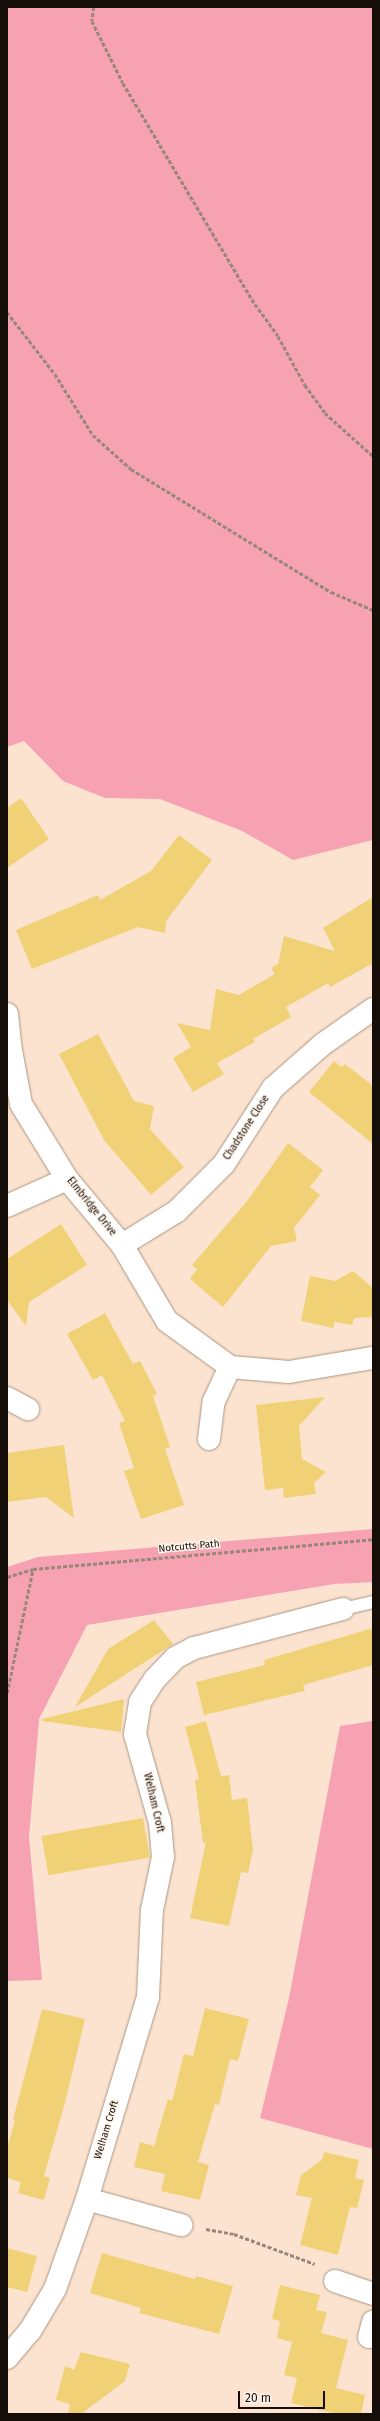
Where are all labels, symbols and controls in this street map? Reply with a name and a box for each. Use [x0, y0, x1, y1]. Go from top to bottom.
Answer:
street label: Chadstone Close [222, 1093, 272, 1163]
street label: Elmbridge Drive [64, 1175, 118, 1239]
street label: Notcutts Path [158, 1538, 220, 1556]
street label: Welham Croft [140, 1772, 166, 1834]
street label: Welham Croft [92, 2099, 122, 2161]
scale bar [240, 2383, 327, 2409]
text: 20 m [245, 2391, 271, 2405]

